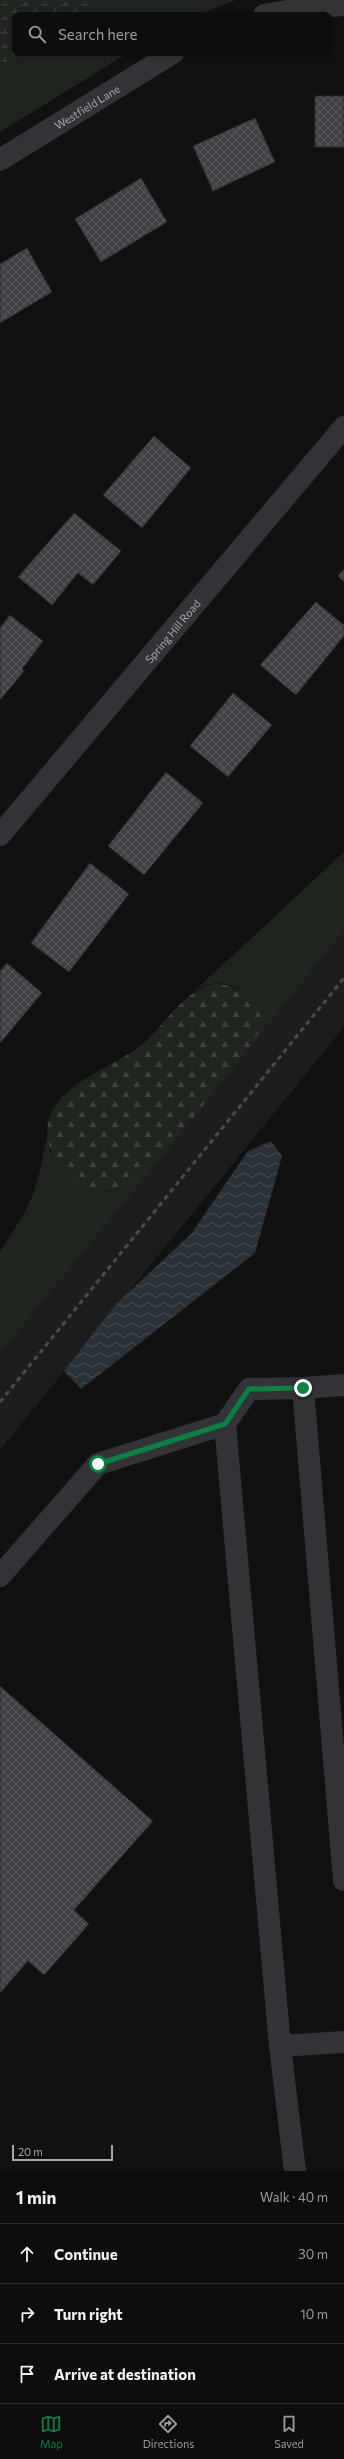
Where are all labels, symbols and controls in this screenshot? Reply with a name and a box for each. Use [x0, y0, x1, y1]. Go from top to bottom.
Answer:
search box [12, 12, 332, 56]
icon: search [26, 23, 48, 45]
text: Search here [58, 25, 137, 43]
street label: Westfield Lane [52, 81, 122, 131]
street label: Spring Hill Road [142, 596, 203, 665]
route end [294, 1379, 312, 1397]
route start [89, 1455, 107, 1473]
scale bar [12, 2143, 113, 2162]
text: 20 m [18, 2145, 43, 2158]
text: 1 min [16, 2187, 56, 2208]
text: Walk · 40 m [260, 2189, 328, 2205]
icon: ahead [16, 2243, 38, 2265]
text: Continue [54, 2245, 118, 2263]
text: 30 m [298, 2246, 328, 2262]
icon: right [16, 2303, 38, 2325]
text: Turn right [54, 2305, 123, 2323]
text: 10 m [300, 2306, 328, 2322]
icon: arrive [16, 2363, 38, 2385]
text: Arrive at destination [54, 2365, 196, 2383]
tab: Map [40, 2413, 63, 2450]
tab: Directions [143, 2413, 194, 2450]
tab: Saved [274, 2413, 304, 2450]

